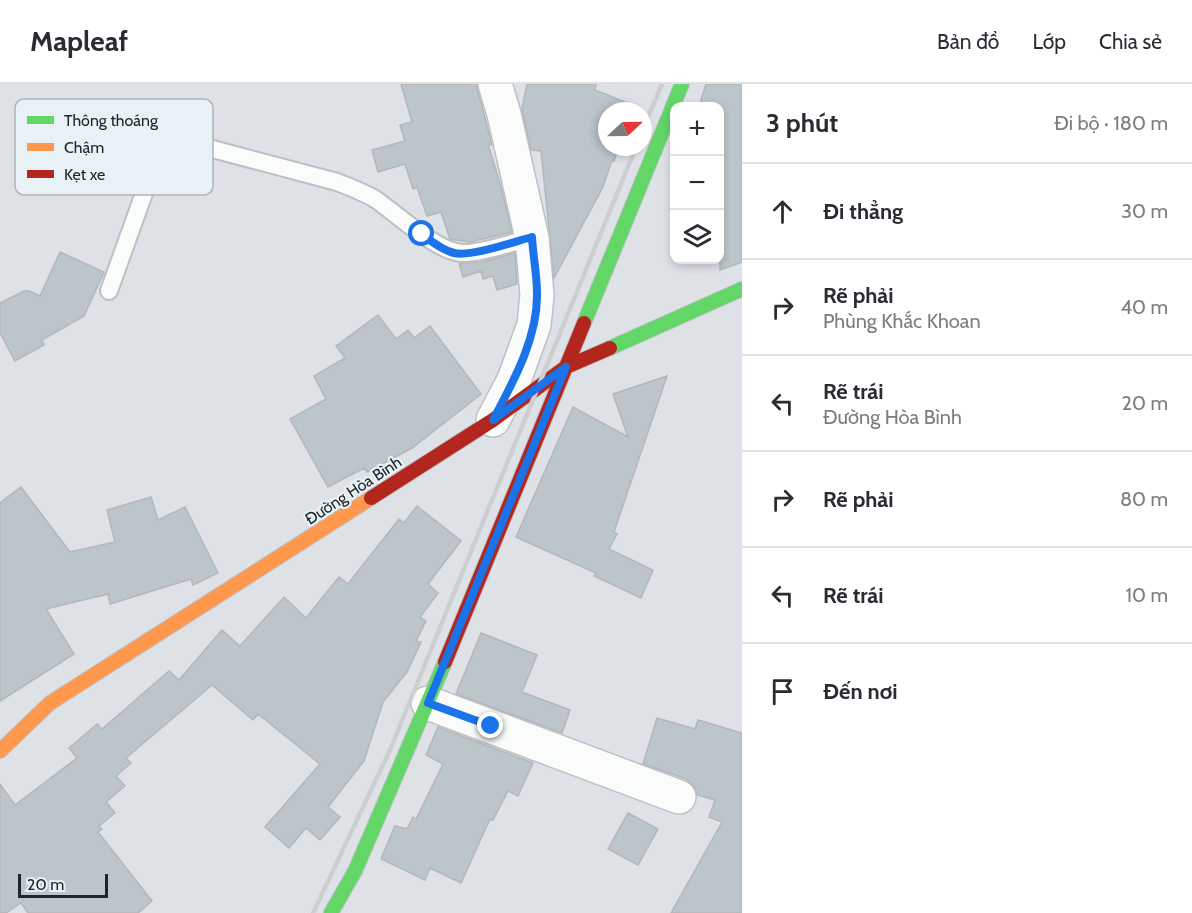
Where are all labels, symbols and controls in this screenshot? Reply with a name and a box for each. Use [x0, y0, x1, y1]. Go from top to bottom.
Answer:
text: Mapleaf [30, 24, 128, 58]
text: Bản đồ [937, 29, 999, 54]
text: Lớp [1032, 29, 1066, 54]
text: Chia sẻ [1099, 29, 1162, 54]
legend [15, 99, 213, 195]
north arrow [598, 102, 652, 156]
map controls [670, 102, 724, 264]
button: + [670, 102, 724, 156]
text: 3 phút [766, 107, 838, 139]
text: Thông thoáng [64, 111, 159, 130]
text: Đi bộ · 180 m [1054, 111, 1168, 135]
text: Chậm [64, 138, 104, 157]
button: − [670, 156, 724, 210]
text: Kẹt xe [64, 165, 105, 184]
icon: ahead [766, 195, 799, 228]
text: Đi thẳng [823, 198, 903, 225]
text: 30 m [1121, 199, 1168, 223]
button: layers [670, 210, 724, 264]
route start [408, 220, 434, 246]
text: Rẽ phải [823, 282, 894, 309]
icon: right [766, 291, 799, 324]
text: 40 m [1120, 295, 1168, 319]
text: Phùng Khắc Khoan [823, 309, 981, 333]
text: Rẽ trái [823, 378, 884, 405]
icon: left [766, 387, 799, 420]
text: 20 m [1122, 391, 1168, 415]
text: Đường Hòa Bình [823, 405, 962, 429]
street label: Đường Hòa Bình [302, 452, 405, 529]
icon: right [766, 483, 799, 516]
text: Rẽ phải [823, 486, 894, 513]
text: 80 m [1120, 487, 1168, 511]
icon: left [766, 579, 799, 612]
text: Rẽ trái [823, 582, 884, 609]
text: 10 m [1125, 583, 1168, 607]
icon: arrive [766, 675, 799, 708]
text: Đến nơi [823, 678, 897, 705]
route end [477, 712, 503, 738]
scale bar [18, 871, 108, 898]
text: 20 m [27, 875, 64, 894]

